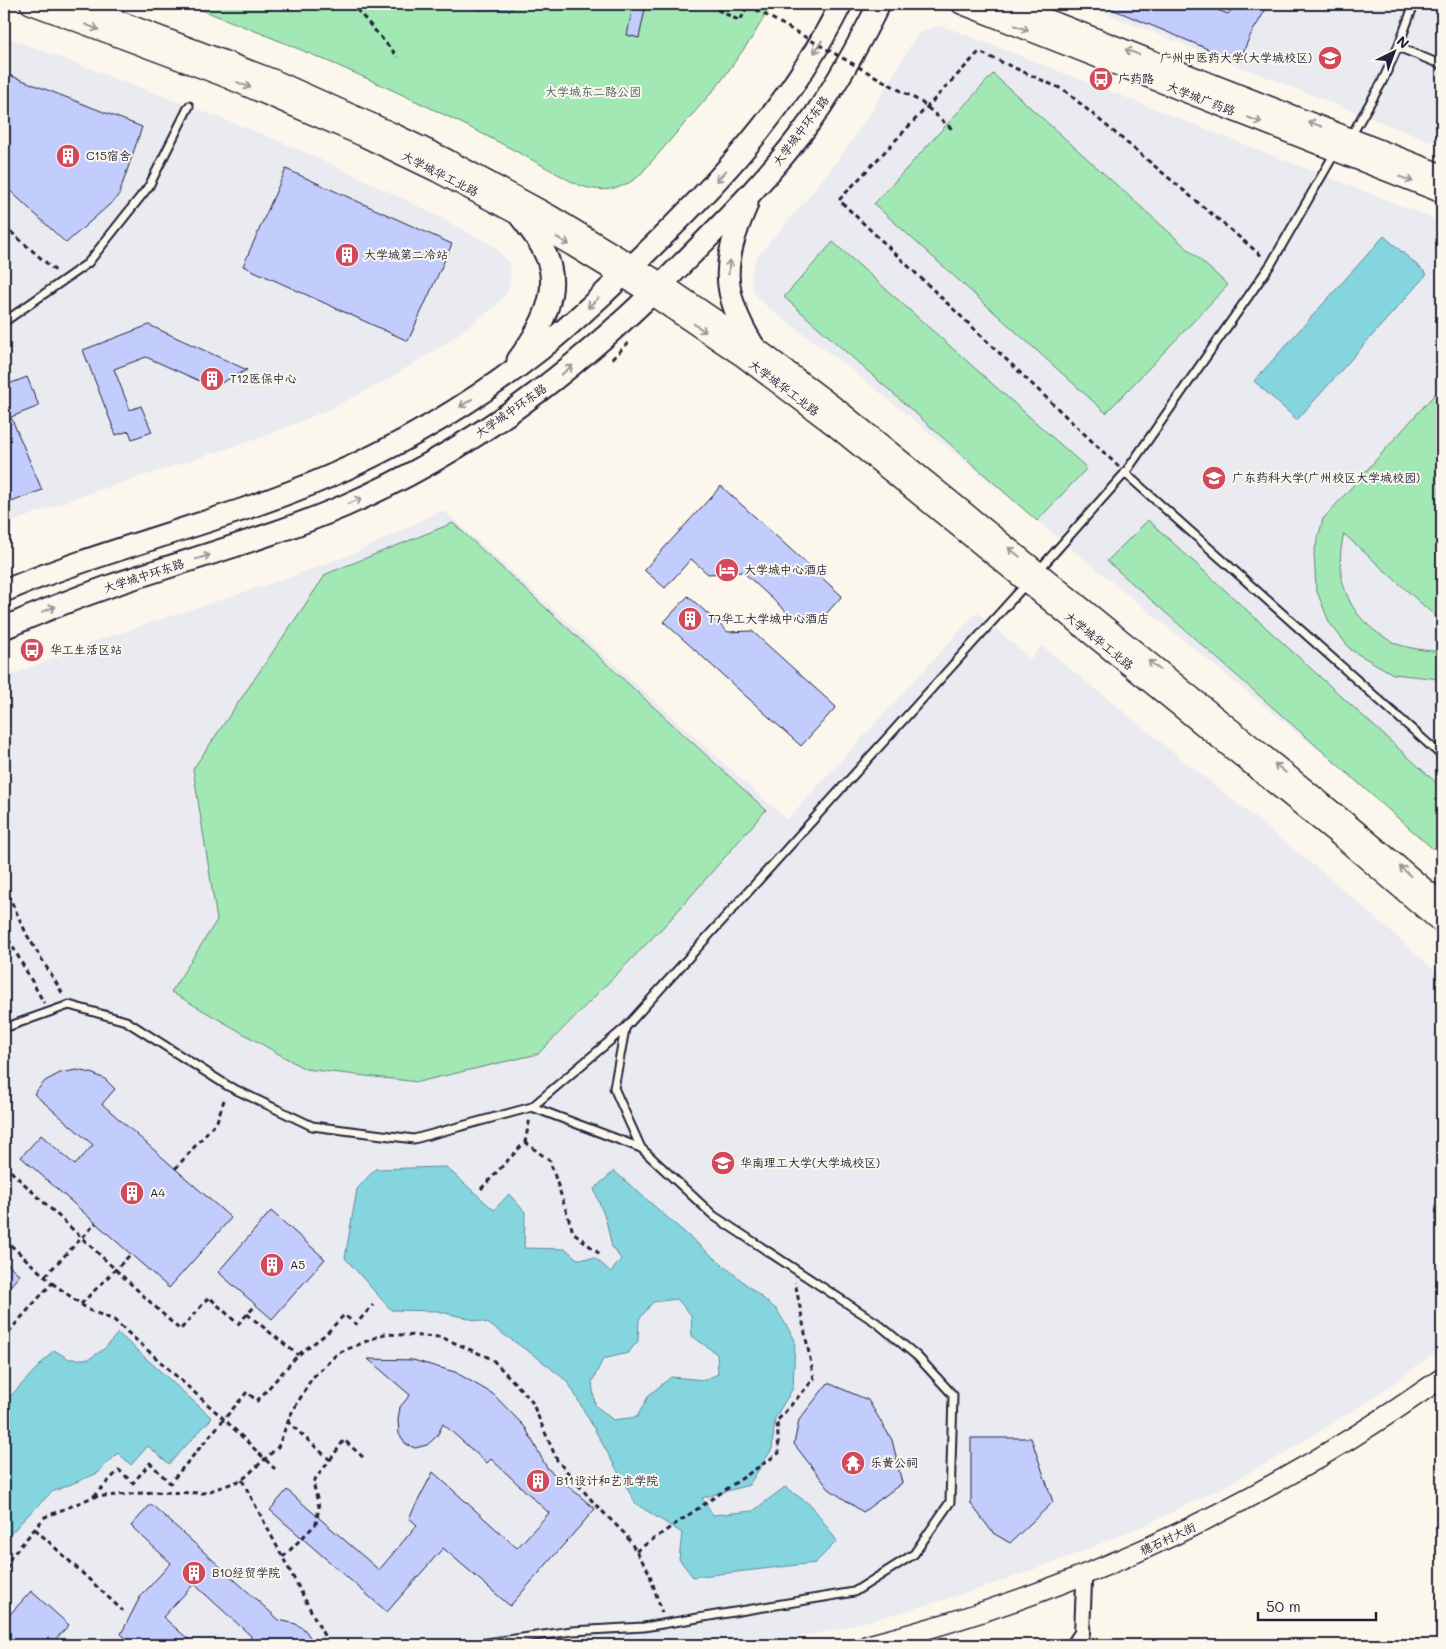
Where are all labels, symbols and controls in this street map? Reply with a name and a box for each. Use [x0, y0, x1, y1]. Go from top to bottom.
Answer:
one-way arrow [84, 23, 100, 32]
one-way arrow [1014, 24, 1029, 33]
north arrow [1368, 28, 1418, 78]
text: N [1393, 31, 1413, 53]
one-way arrow [813, 39, 823, 53]
school or university icon: 广州中医药大学(大学城校区) [1317, 45, 1343, 71]
one-way arrow [1125, 47, 1140, 56]
place label: 广州中医药大学(大学城校区) [1160, 49, 1312, 65]
bus stop icon: 广药路 [1088, 66, 1114, 92]
place label: 广药路 [1118, 70, 1154, 86]
street label: 大学城广药路 [1165, 78, 1238, 118]
one-way arrow [236, 81, 251, 90]
park label: 大学城东二路公园 [545, 83, 641, 99]
street label: 大学城中环东路 [769, 92, 832, 169]
one-way arrow [1247, 115, 1262, 125]
one-way arrow [1308, 119, 1324, 128]
building icon: C15宿舍 [55, 143, 81, 169]
place label: C15宿舍 [86, 147, 131, 163]
street label: 大学城华工北路 [399, 147, 482, 199]
one-way arrow [715, 170, 727, 183]
one-way arrow [1398, 175, 1413, 184]
one-way arrow [555, 236, 570, 246]
building icon: 大学城第二冷站 [334, 242, 360, 268]
place label: 大学城第二冷站 [364, 246, 448, 262]
one-way arrow [724, 259, 733, 275]
one-way arrow [587, 297, 600, 309]
one-way arrow [693, 322, 707, 333]
street label: 大学城华工北路 [746, 356, 823, 419]
one-way arrow [560, 365, 573, 376]
building icon: T12医保中心 [199, 366, 225, 392]
place label: T12医保中心 [230, 370, 297, 386]
street label: 大学城中环东路 [471, 380, 549, 441]
one-way arrow [459, 398, 473, 408]
school or university icon: 广东药科大学(广州校区大学城校园) [1201, 465, 1227, 491]
place label: 广东药科大学(广州校区大学城校园) [1232, 469, 1420, 485]
one-way arrow [347, 496, 362, 506]
one-way arrow [1008, 546, 1021, 557]
one-way arrow [194, 552, 210, 562]
street label: 大学城中环东路 [101, 554, 186, 596]
hotel icon: 大学城中心酒店 [714, 557, 740, 583]
place label: 大学城中心酒店 [744, 561, 828, 577]
one-way arrow [41, 604, 56, 613]
building icon: T7华工大学城中心酒店 [677, 606, 703, 632]
street label: 大学城华工北路 [1062, 608, 1137, 673]
place label: T7华工大学城中心酒店 [708, 610, 829, 626]
bus stop icon: 华工生活区站 [19, 637, 45, 663]
place label: 华工生活区站 [50, 641, 122, 657]
one-way arrow [1148, 660, 1161, 671]
one-way arrow [1274, 762, 1287, 773]
one-way arrow [1399, 865, 1412, 877]
school or university icon: 华南理工大学(大学城校区) [710, 1150, 736, 1176]
place label: 华南理工大学(大学城校区) [740, 1154, 880, 1170]
building icon: A4 [119, 1180, 145, 1206]
place label: A4 [150, 1184, 165, 1200]
building icon: A5 [259, 1252, 285, 1278]
place label: A5 [290, 1256, 305, 1272]
temple icon: 乐黄公祠 [840, 1450, 866, 1476]
place label: 乐黄公祠 [870, 1454, 918, 1470]
building icon: B11设计和艺术学院 [525, 1468, 551, 1494]
place label: B11设计和艺术学院 [556, 1472, 658, 1488]
street label: 穗石村大街 [1137, 1518, 1198, 1558]
building icon: B10经贸学院 [181, 1560, 207, 1586]
place label: B10经贸学院 [212, 1564, 280, 1580]
scale bar [1258, 1589, 1376, 1621]
text: 50 m [1266, 1596, 1301, 1616]

